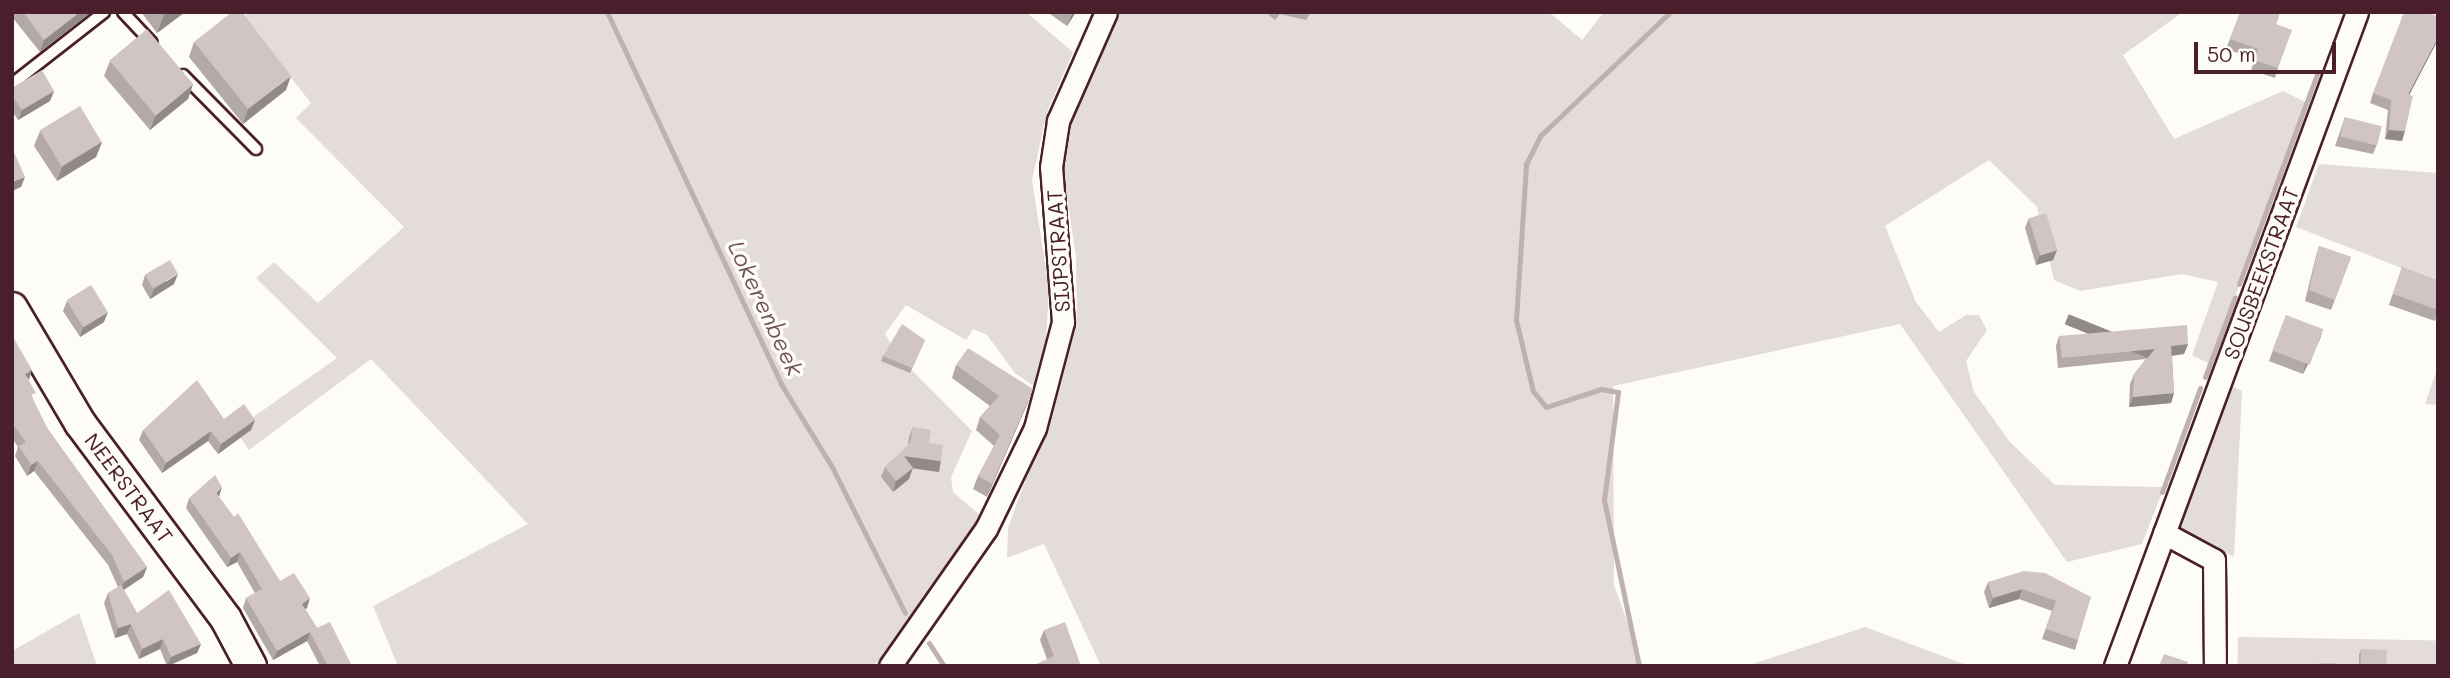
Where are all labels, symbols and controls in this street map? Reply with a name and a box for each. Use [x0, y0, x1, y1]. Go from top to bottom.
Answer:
scale bar [2198, 28, 2340, 72]
text: 50 m [2207, 40, 2256, 67]
street label: SOUSBEEKSTRAAT [2218, 183, 2304, 363]
street label: SIJPSTRAAT [1041, 189, 1075, 313]
water label: Lokerenbeek [723, 236, 809, 380]
street label: NEERSTRAAT [80, 428, 178, 548]

